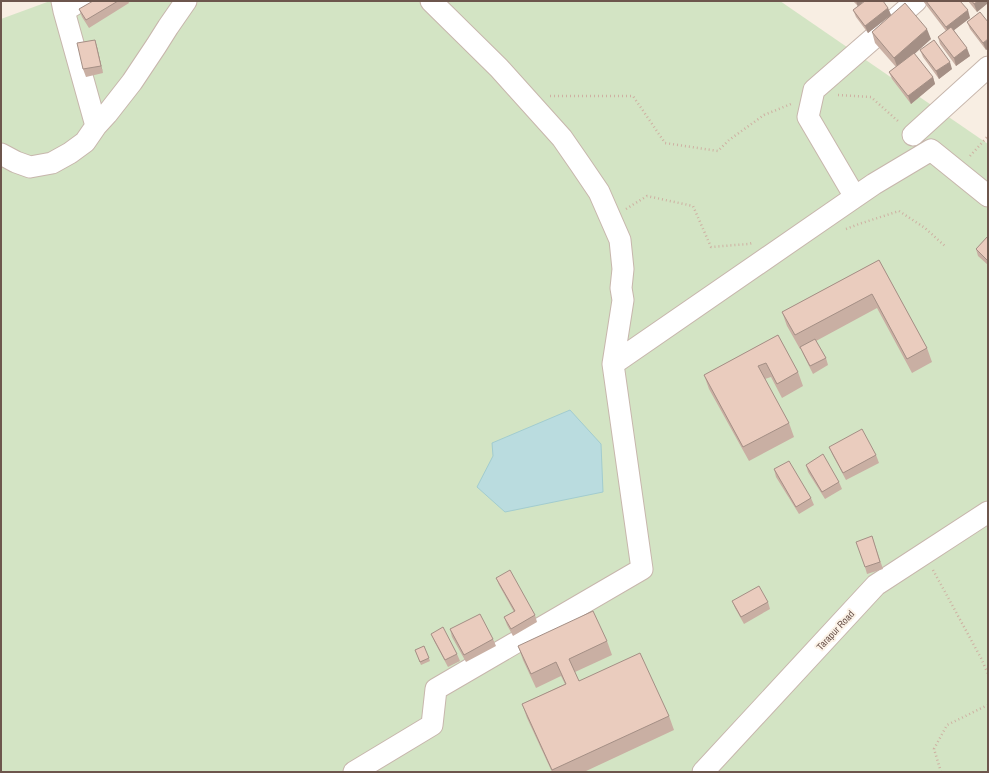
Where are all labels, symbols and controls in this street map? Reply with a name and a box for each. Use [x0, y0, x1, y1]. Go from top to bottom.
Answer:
street label: Tarapur Road [814, 608, 857, 653]

